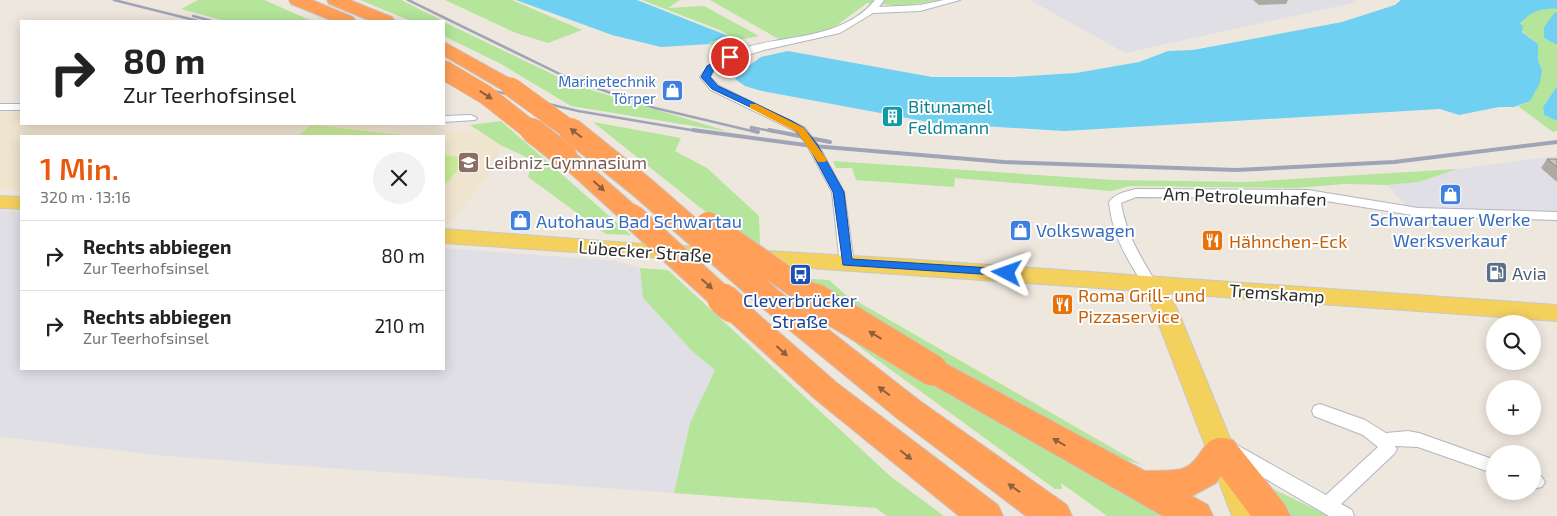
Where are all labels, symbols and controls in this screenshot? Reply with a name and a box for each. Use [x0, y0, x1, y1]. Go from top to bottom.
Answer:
pin [709, 36, 751, 78]
text: 80 m [123, 39, 205, 81]
icon: right [40, 40, 105, 105]
icon: arrive [716, 43, 744, 71]
place label: Marinetechnik Törper [558, 72, 656, 107]
shop icon: Marinetechnik Törper [660, 78, 684, 102]
text: Zur Teerhofsinsel [123, 81, 296, 107]
one-way arrow [479, 90, 492, 100]
place label: Bitunamel Feldmann [908, 95, 993, 138]
building icon: Bitunamel Feldmann [880, 104, 904, 128]
one-way arrow [570, 128, 583, 139]
text: 1 Min. [40, 150, 119, 186]
school or university icon: Leibniz-Gymnasium [457, 150, 481, 174]
place label: Leibniz-Gymnasium [485, 151, 647, 173]
button: close [373, 152, 425, 204]
one-way arrow [592, 180, 604, 192]
street label: Am Petroleumhafen [1163, 182, 1327, 210]
shop icon: Schwartauer Werke Werksverkauf [1438, 182, 1462, 206]
text: 320 m · 13:16 [40, 187, 131, 206]
place label: Schwartauer Werke Werksverkauf [1370, 208, 1530, 251]
shop icon: Autohaus Bad Schwartau [508, 209, 532, 233]
place label: Autohaus Bad Schwartau [536, 210, 742, 232]
shop icon: Volkswagen [1008, 218, 1032, 242]
place label: Volkswagen [1036, 219, 1135, 241]
restaurant icon: Hähnchen-Eck [1201, 229, 1225, 253]
place label: Hähnchen-Eck [1229, 230, 1347, 252]
text: Rechts abbiegen [83, 235, 231, 258]
street label: Lübecker Straße [578, 235, 712, 267]
icon: right [40, 242, 68, 270]
text: 80 m [381, 244, 425, 267]
position arrow [980, 246, 1032, 298]
text: Zur Teerhofsinsel [83, 258, 209, 277]
fuel station icon: Avia [1484, 261, 1508, 285]
place label: Avia [1512, 262, 1547, 284]
bus stop icon: Cleverbrücker Straße [788, 263, 812, 287]
one-way arrow [701, 278, 713, 290]
street label: Tremskamp [1229, 279, 1325, 307]
place label: Roma Grill- und Pizzaservice [1078, 284, 1205, 327]
place label: Cleverbrücker Straße [743, 289, 857, 332]
restaurant icon: Roma Grill- und Pizzaservice [1050, 293, 1074, 317]
text: Rechts abbiegen [83, 305, 231, 328]
icon: right [40, 312, 68, 340]
text: 210 m [374, 314, 425, 337]
map controls [1486, 315, 1541, 500]
button: search [1486, 315, 1541, 370]
text: Zur Teerhofsinsel [83, 328, 209, 347]
one-way arrow [868, 331, 882, 340]
one-way arrow [775, 345, 787, 357]
button: + [1486, 380, 1541, 435]
one-way arrow [877, 386, 890, 397]
one-way arrow [1052, 438, 1067, 446]
button: − [1486, 445, 1541, 500]
one-way arrow [899, 450, 912, 461]
one-way arrow [1007, 483, 1021, 493]

